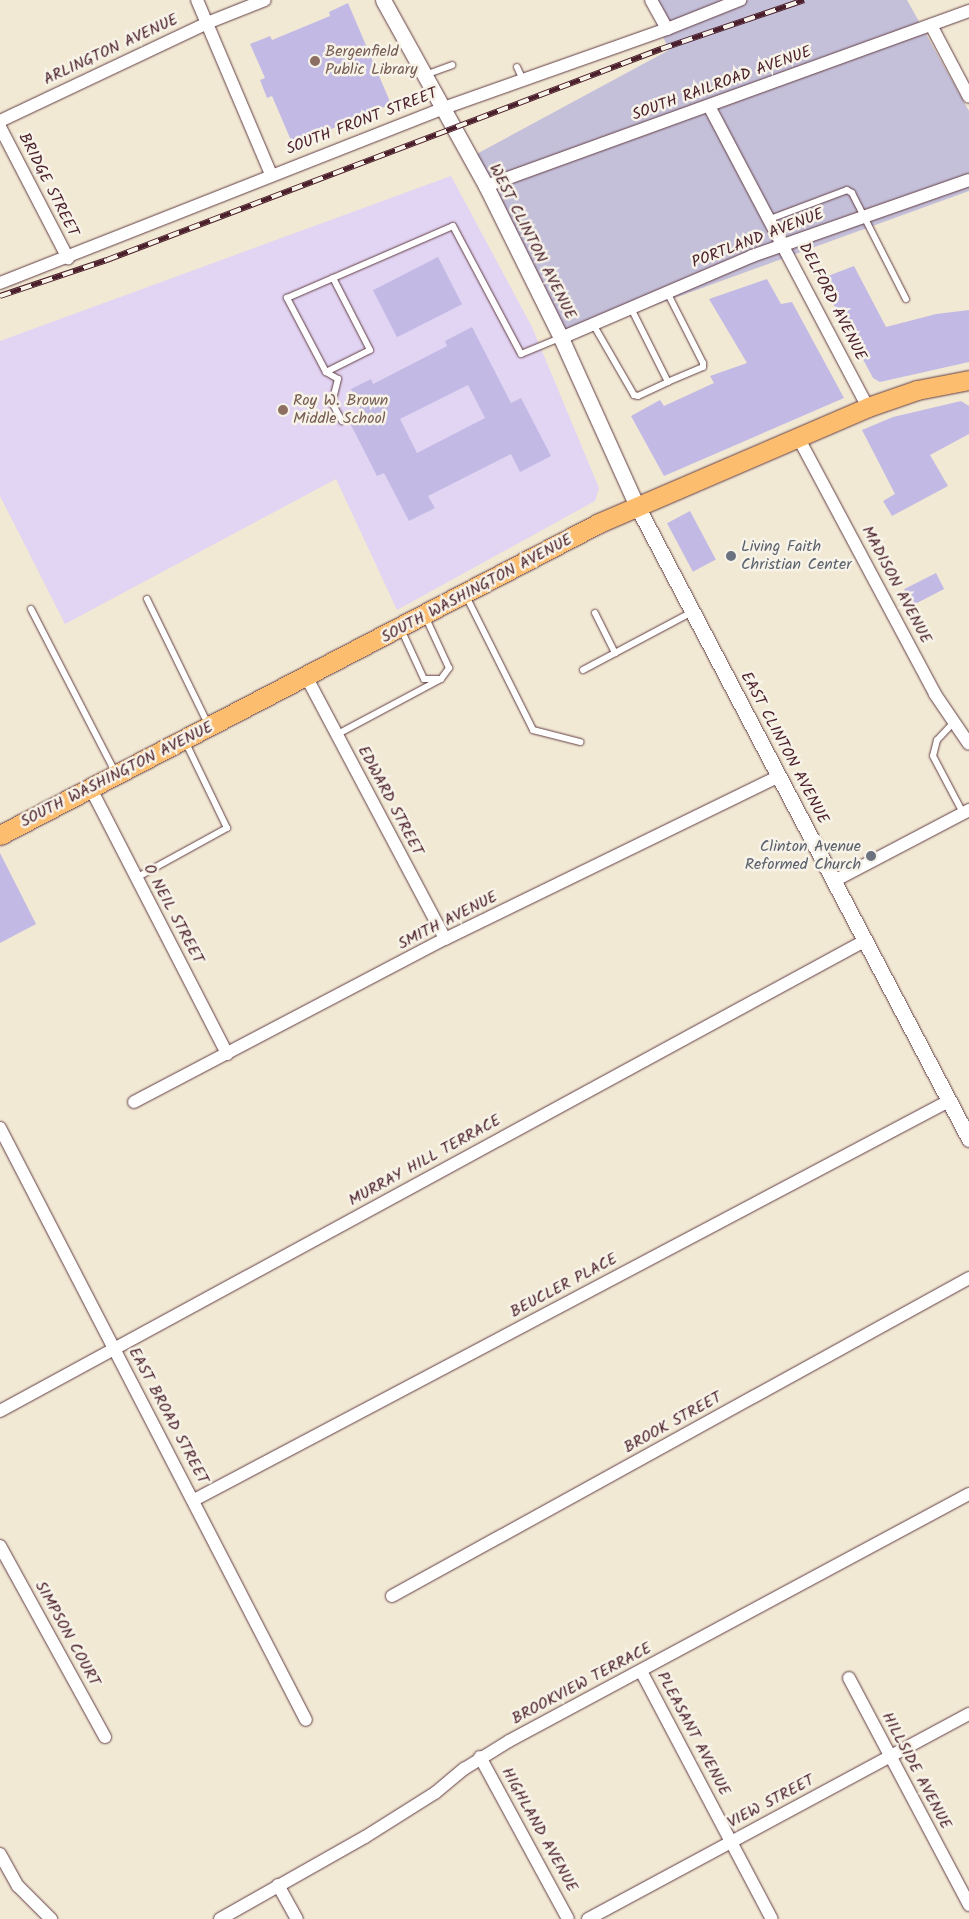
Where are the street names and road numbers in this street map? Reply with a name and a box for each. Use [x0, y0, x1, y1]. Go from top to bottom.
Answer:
street label: ARLINGTON AVENUE [41, 10, 181, 90]
street label: SOUTH RAILROAD AVENUE [630, 43, 814, 125]
street label: SOUTH FRONT STREET [284, 84, 440, 160]
street label: BRIDGE STREET [14, 130, 82, 240]
street label: WEST CLINTON AVENUE [484, 161, 580, 323]
street label: PORTLAND AVENUE [689, 205, 827, 273]
street label: DELFORD AVENUE [794, 240, 870, 364]
street label: MADISON AVENUE [857, 523, 935, 647]
street label: SOUTH WASHINGTON AVENUE [378, 530, 576, 648]
street label: EAST CLINTON AVENUE [736, 669, 832, 827]
street label: SOUTH WASHINGTON AVENUE [17, 718, 217, 832]
street label: EDWARD STREET [353, 743, 427, 859]
street label: O NEIL STREET [139, 861, 207, 967]
street label: SMITH AVENUE [395, 888, 501, 954]
street label: MURRAY HILL TERRACE [346, 1111, 504, 1211]
street label: BEUCLER PLACE [507, 1250, 621, 1322]
street label: EAST BROAD STREET [124, 1344, 212, 1488]
street label: BROOK STREET [621, 1388, 725, 1458]
street label: SIMPSON COURT [30, 1578, 104, 1690]
street label: BROOKVIEW TERRACE [509, 1639, 655, 1729]
street label: PLEASANT AVENUE [652, 1669, 734, 1799]
street label: HILLSIDE AVENUE [877, 1709, 955, 1833]
street label: HIGHLAND AVENUE [497, 1764, 581, 1896]
street label: VIEW STREET [724, 1771, 818, 1833]

